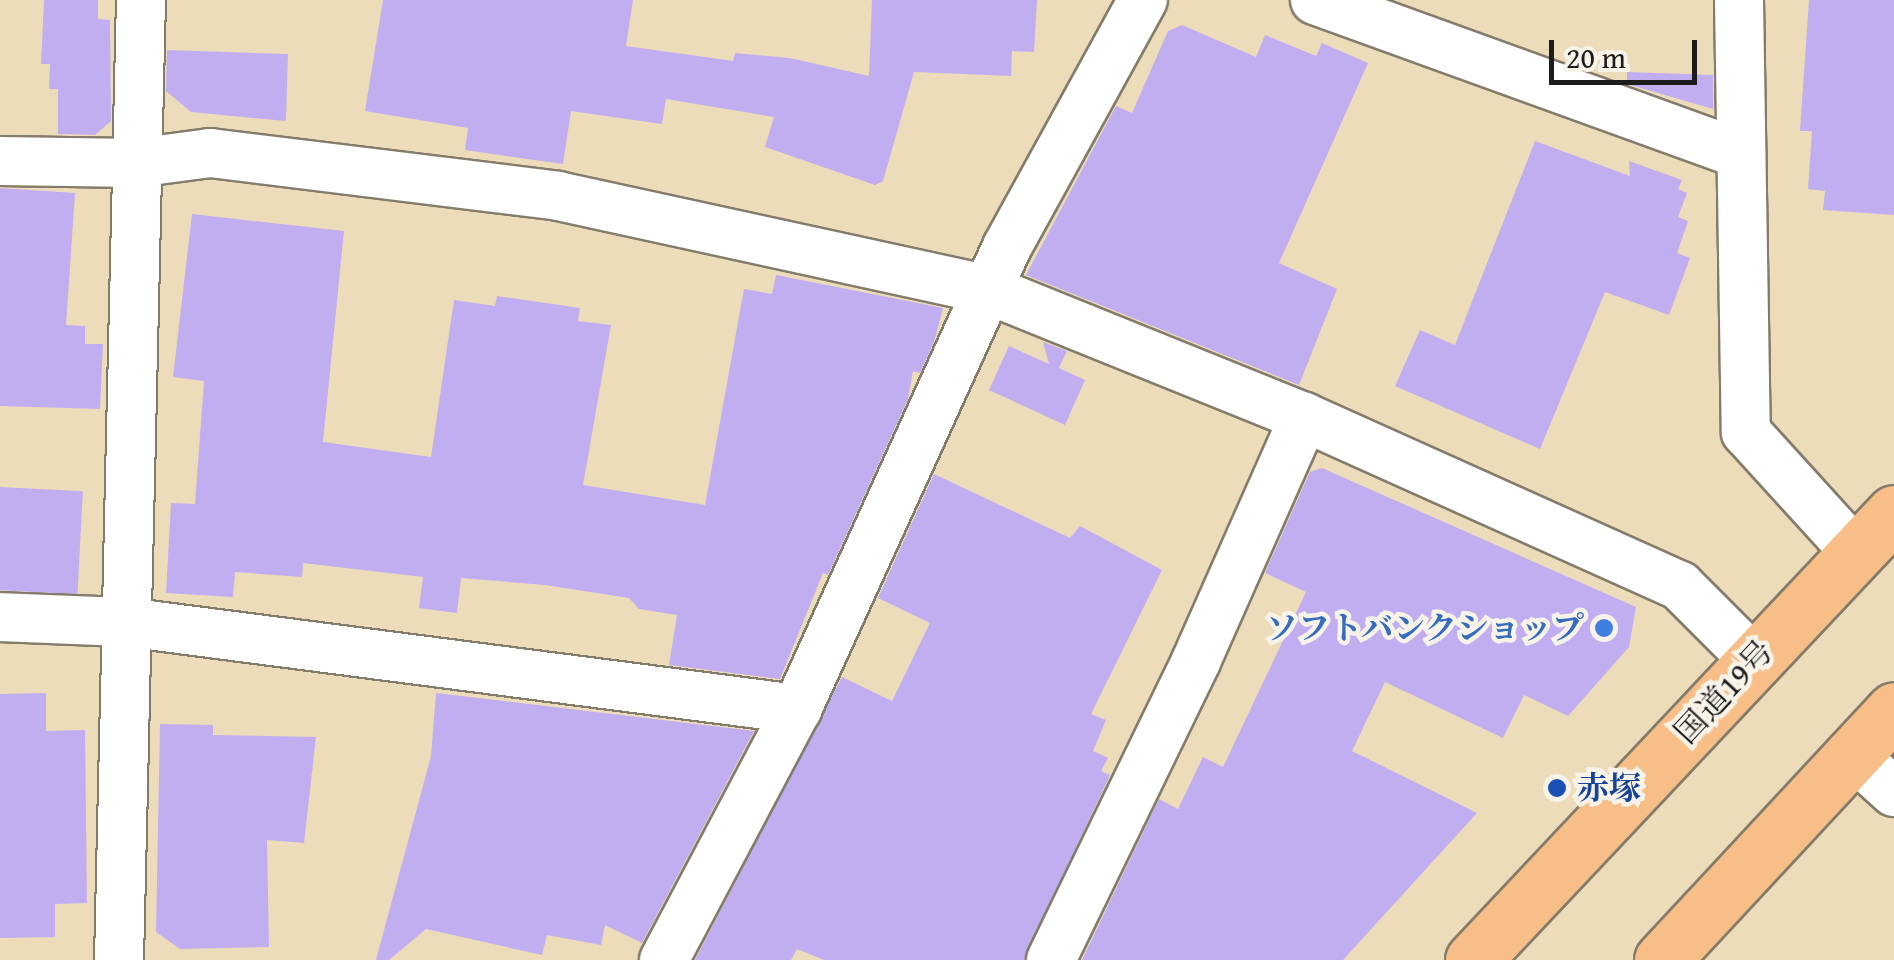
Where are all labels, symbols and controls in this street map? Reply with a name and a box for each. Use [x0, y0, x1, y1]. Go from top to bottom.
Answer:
scale bar [1554, 20, 1702, 82]
text: 20 m [1566, 35, 1626, 79]
place label: ソフトバンクショップ [1264, 609, 1584, 647]
marker: ソフトバンクショップ [1593, 617, 1615, 639]
street label: 国道19号 [1667, 633, 1781, 751]
place label: 赤塚 [1577, 769, 1641, 807]
marker: 赤塚 [1546, 777, 1568, 799]

